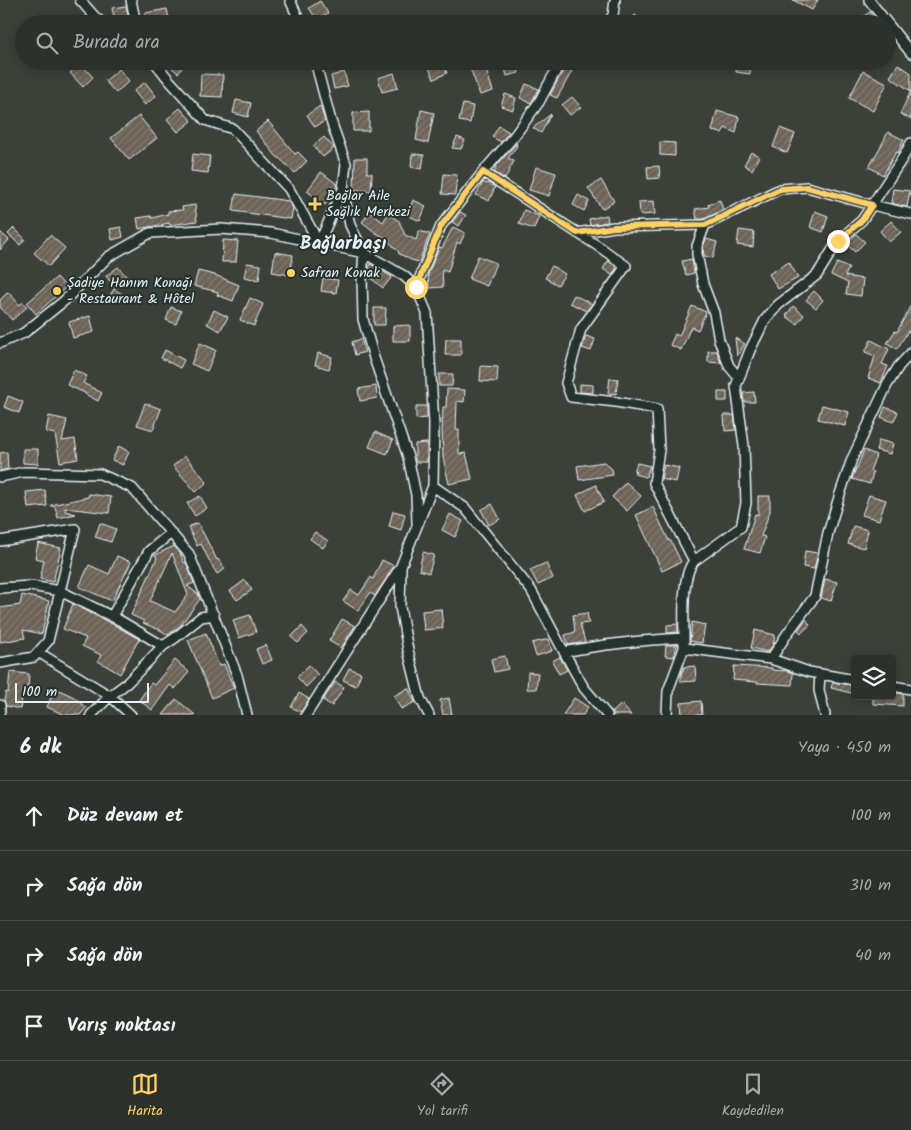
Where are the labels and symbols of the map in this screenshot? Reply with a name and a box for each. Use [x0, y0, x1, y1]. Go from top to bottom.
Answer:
place label: Bağlar Aile Sağlık Merkezi [326, 185, 411, 223]
marker: Bağlar Aile Sağlık Merkezi [308, 197, 322, 211]
district label: Bağlarbaşı [300, 229, 386, 259]
route end [827, 230, 850, 253]
place label: Safran Konak [301, 262, 380, 284]
marker: Safran Konak [285, 267, 297, 279]
place label: Şadiye Hanım Konağı - Restaurant & Hôtel [67, 272, 195, 310]
route start [405, 276, 428, 299]
marker: Şadiye Hanım Konağı - Restaurant & Hôtel [51, 285, 63, 297]
scale bar [15, 680, 149, 703]

